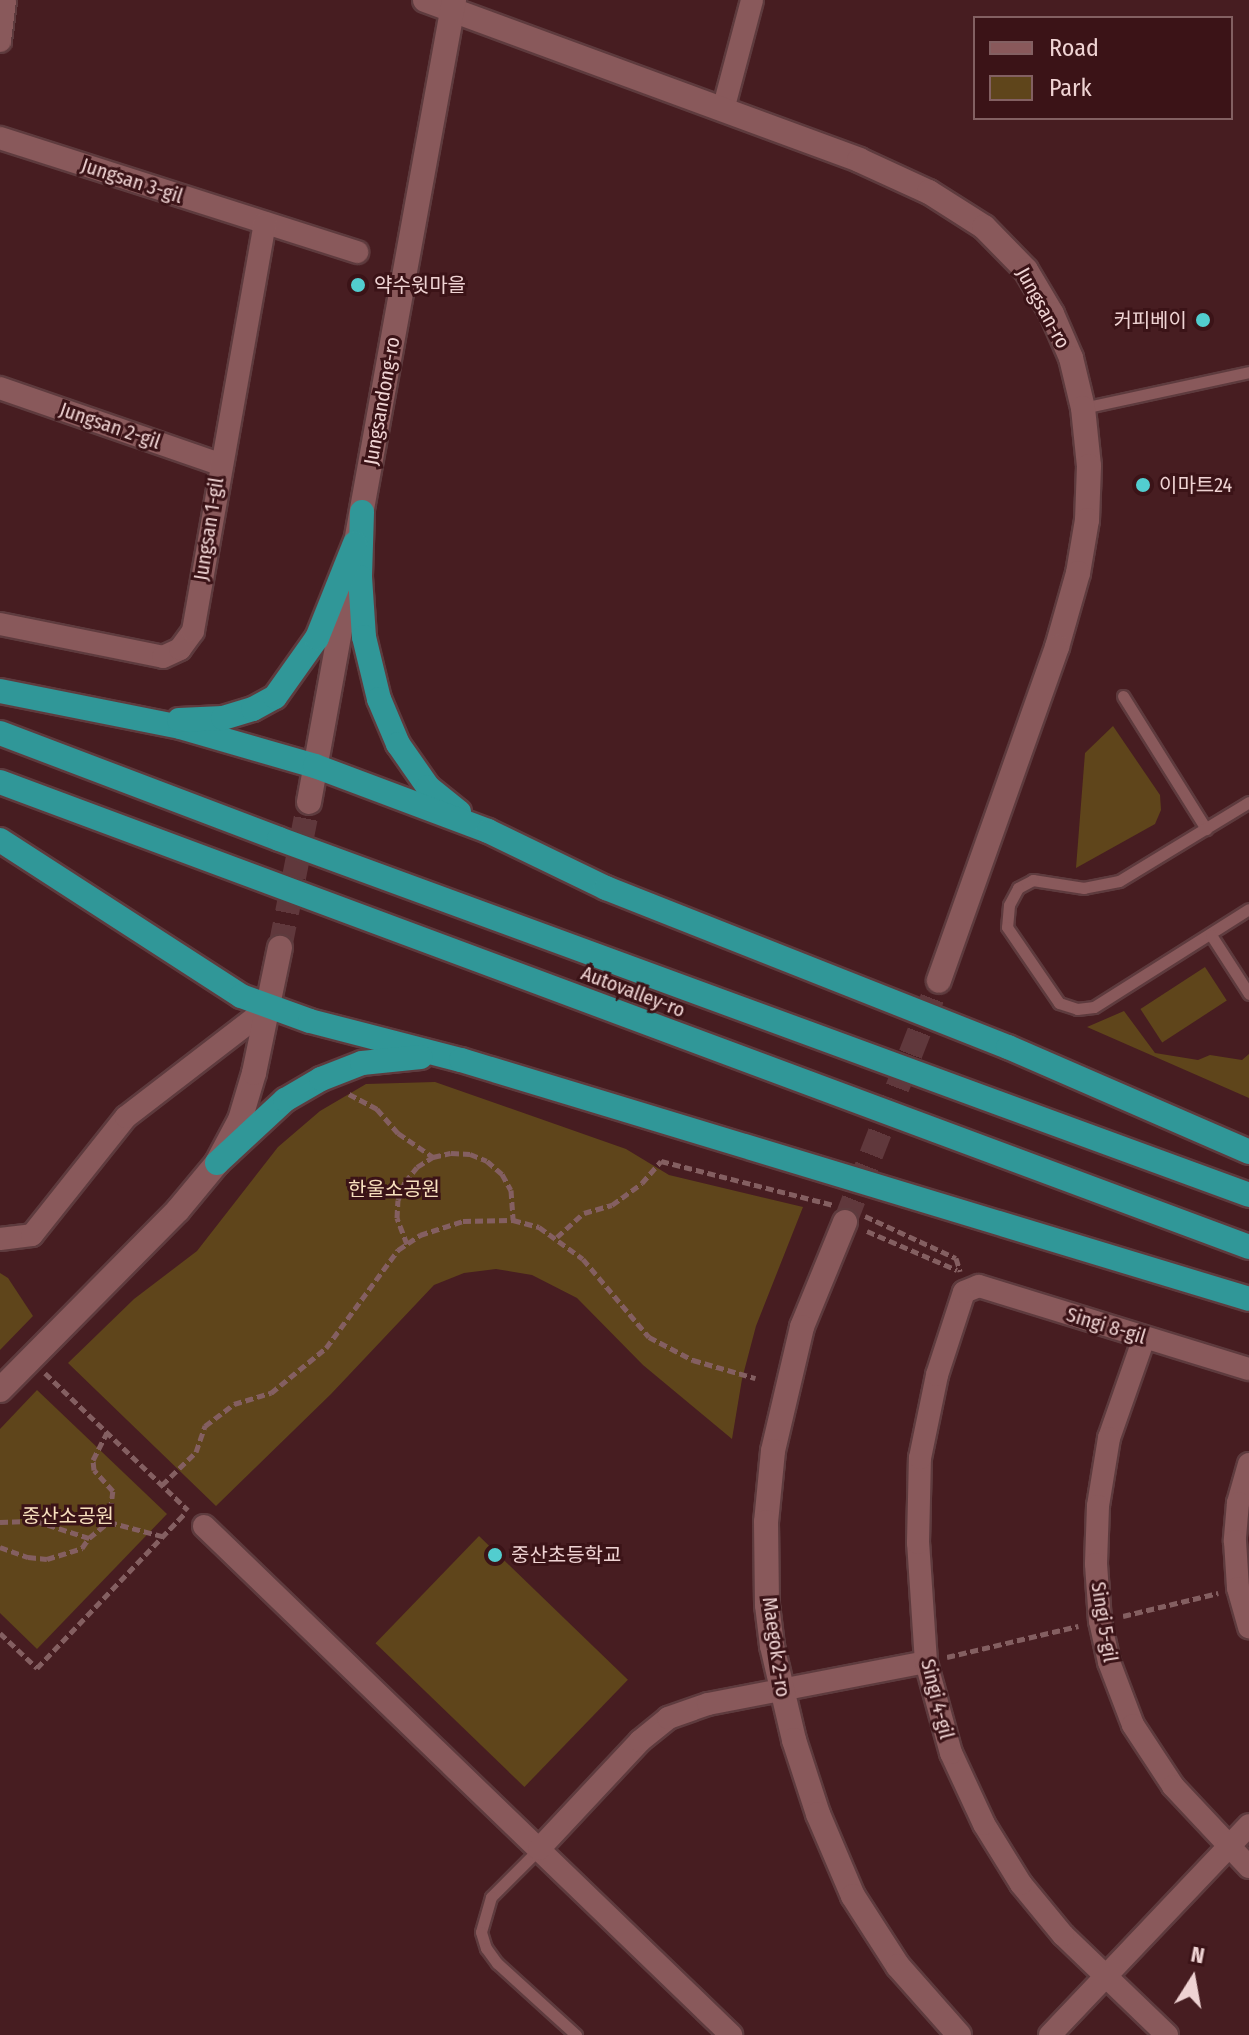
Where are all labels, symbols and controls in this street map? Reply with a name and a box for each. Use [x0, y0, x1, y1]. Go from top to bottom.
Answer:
legend [973, 16, 1233, 120]
text: Road [1049, 34, 1099, 62]
text: Park [1049, 74, 1092, 102]
street label: Jungsan 3-gil [78, 153, 186, 209]
street label: Jungsan-ro [1011, 263, 1075, 353]
place label: 약수윗마을 [374, 273, 466, 297]
marker: 약수윗마을 [349, 276, 367, 294]
place label: 커피베이 [1113, 308, 1187, 332]
marker: 커피베이 [1194, 311, 1212, 329]
street label: Jungsandong-ro [359, 335, 405, 467]
street label: Jungsan 2-gil [56, 398, 164, 454]
place label: 이마트24 [1159, 473, 1232, 497]
street label: Jungsan 1-gil [189, 476, 229, 582]
marker: 이마트24 [1134, 476, 1152, 494]
street label: Autovalley-ro [578, 961, 688, 1023]
park label: 한울소공원 [348, 1177, 440, 1201]
street label: Singi 8-gil [1063, 1303, 1149, 1349]
park label: 중산소공원 [22, 1504, 114, 1528]
place label: 중산초등학교 [511, 1543, 621, 1567]
marker: 중산초등학교 [486, 1546, 504, 1564]
street label: Singi 5-gil [1086, 1580, 1122, 1664]
street label: Maegok 2-ro [757, 1595, 795, 1699]
street label: Singi 4-gil [916, 1657, 958, 1741]
north arrow [1153, 1939, 1233, 2019]
text: N [1189, 1940, 1207, 1969]

